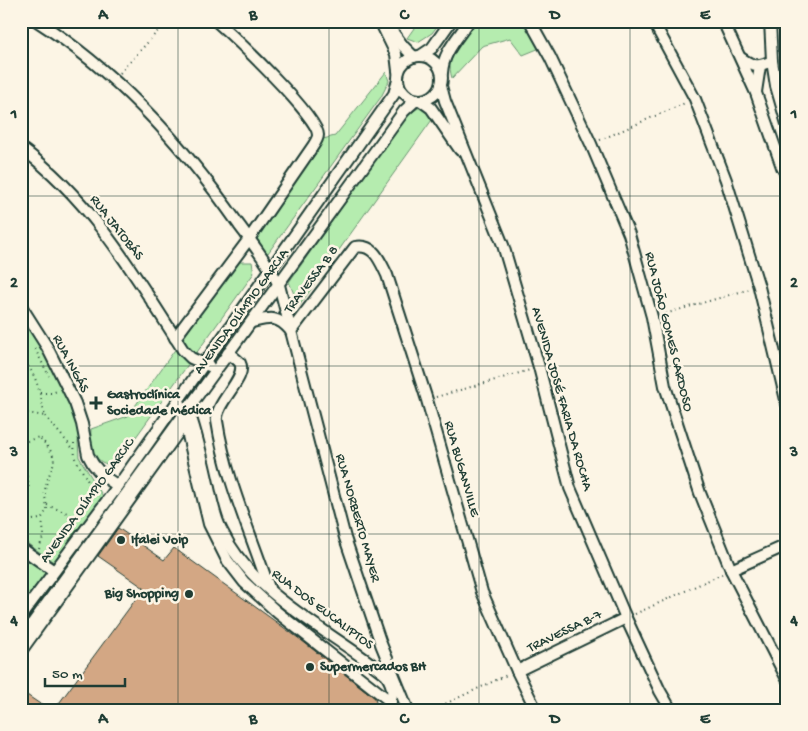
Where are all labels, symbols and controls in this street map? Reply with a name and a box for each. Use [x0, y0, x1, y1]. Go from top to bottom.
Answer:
text: A [97, 7, 109, 26]
text: B [248, 7, 258, 26]
text: C [399, 7, 410, 26]
text: D [548, 7, 561, 26]
text: E [700, 7, 711, 26]
text: 1 [10, 106, 17, 125]
text: 1 [790, 106, 797, 125]
street label: RUA JATOBÁS [85, 192, 147, 265]
street label: TRAVESSA B 8 [280, 243, 343, 318]
street label: AVENIDA OLÍMPIO GARCIA [191, 245, 294, 378]
street label: RUA JOÃO GOMES CARDOSO [640, 250, 696, 414]
text: 2 [10, 275, 18, 294]
text: 2 [790, 275, 798, 294]
street label: AVENIDA JOSÉ FARIA DA ROCHA [527, 305, 596, 494]
street label: RUA INGÁS [48, 332, 93, 396]
place label: Gastroclínica Sociedade Médica [107, 387, 212, 420]
marker: Gastroclínica Sociedade Médica [89, 396, 103, 410]
street label: RUA BUGANVILLE [439, 419, 483, 520]
street label: AVENIDA OLÍMPIO GARCIC [37, 434, 140, 567]
text: 3 [9, 444, 18, 463]
text: 3 [789, 444, 798, 463]
street label: RUA NORBERTO MAYER [331, 452, 384, 585]
place label: Ifalei Voip [131, 532, 188, 549]
marker: Ifalei Voip [115, 534, 127, 546]
street label: RUA DOS EUCALIPTOS [268, 566, 377, 654]
place label: Big Shopping [104, 586, 179, 603]
marker: Big Shopping [183, 588, 195, 600]
street label: TRAVESSA B-7 [524, 606, 606, 658]
text: 4 [9, 613, 18, 632]
text: 4 [789, 613, 798, 632]
scale bar [45, 656, 125, 688]
place label: Supermercados BH [320, 659, 427, 676]
marker: Supermercados BH [304, 661, 316, 673]
text: 50 m [52, 666, 83, 684]
text: A [97, 711, 109, 730]
text: B [248, 711, 258, 730]
text: C [399, 711, 410, 730]
text: D [548, 711, 561, 730]
text: E [700, 711, 711, 730]

